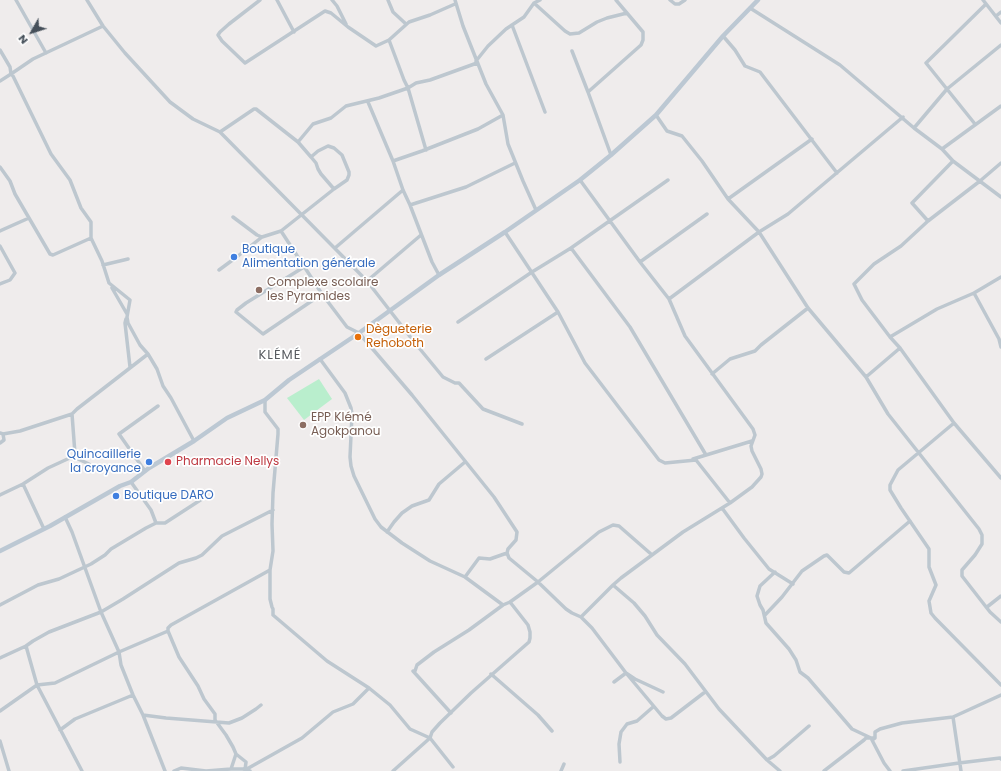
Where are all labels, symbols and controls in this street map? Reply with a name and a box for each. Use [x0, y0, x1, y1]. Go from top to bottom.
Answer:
north arrow [12, 12, 52, 52]
text: N [14, 31, 31, 48]
place label: Boutique Alimentation générale [242, 243, 375, 271]
marker: Boutique Alimentation générale [229, 252, 239, 262]
place label: Complexe scolaire les Pyramides [267, 276, 378, 304]
marker: Complexe scolaire les Pyramides [254, 285, 264, 295]
place label: Dègueterie Rehoboth [366, 323, 432, 351]
marker: Dègueterie Rehoboth [353, 332, 363, 342]
district label: KLÉMÉ [259, 348, 301, 364]
place label: EPP Klémé Agokpanou [311, 411, 380, 439]
marker: EPP Klémé Agokpanou [298, 420, 308, 430]
place label: Quincaillerie la croyance [67, 448, 141, 476]
place label: Pharmacie Nellys [176, 455, 279, 469]
marker: Quincaillerie la croyance [144, 457, 154, 467]
marker: Pharmacie Nellys [163, 457, 173, 467]
place label: Boutique DARO [124, 489, 214, 503]
marker: Boutique DARO [111, 491, 121, 501]

